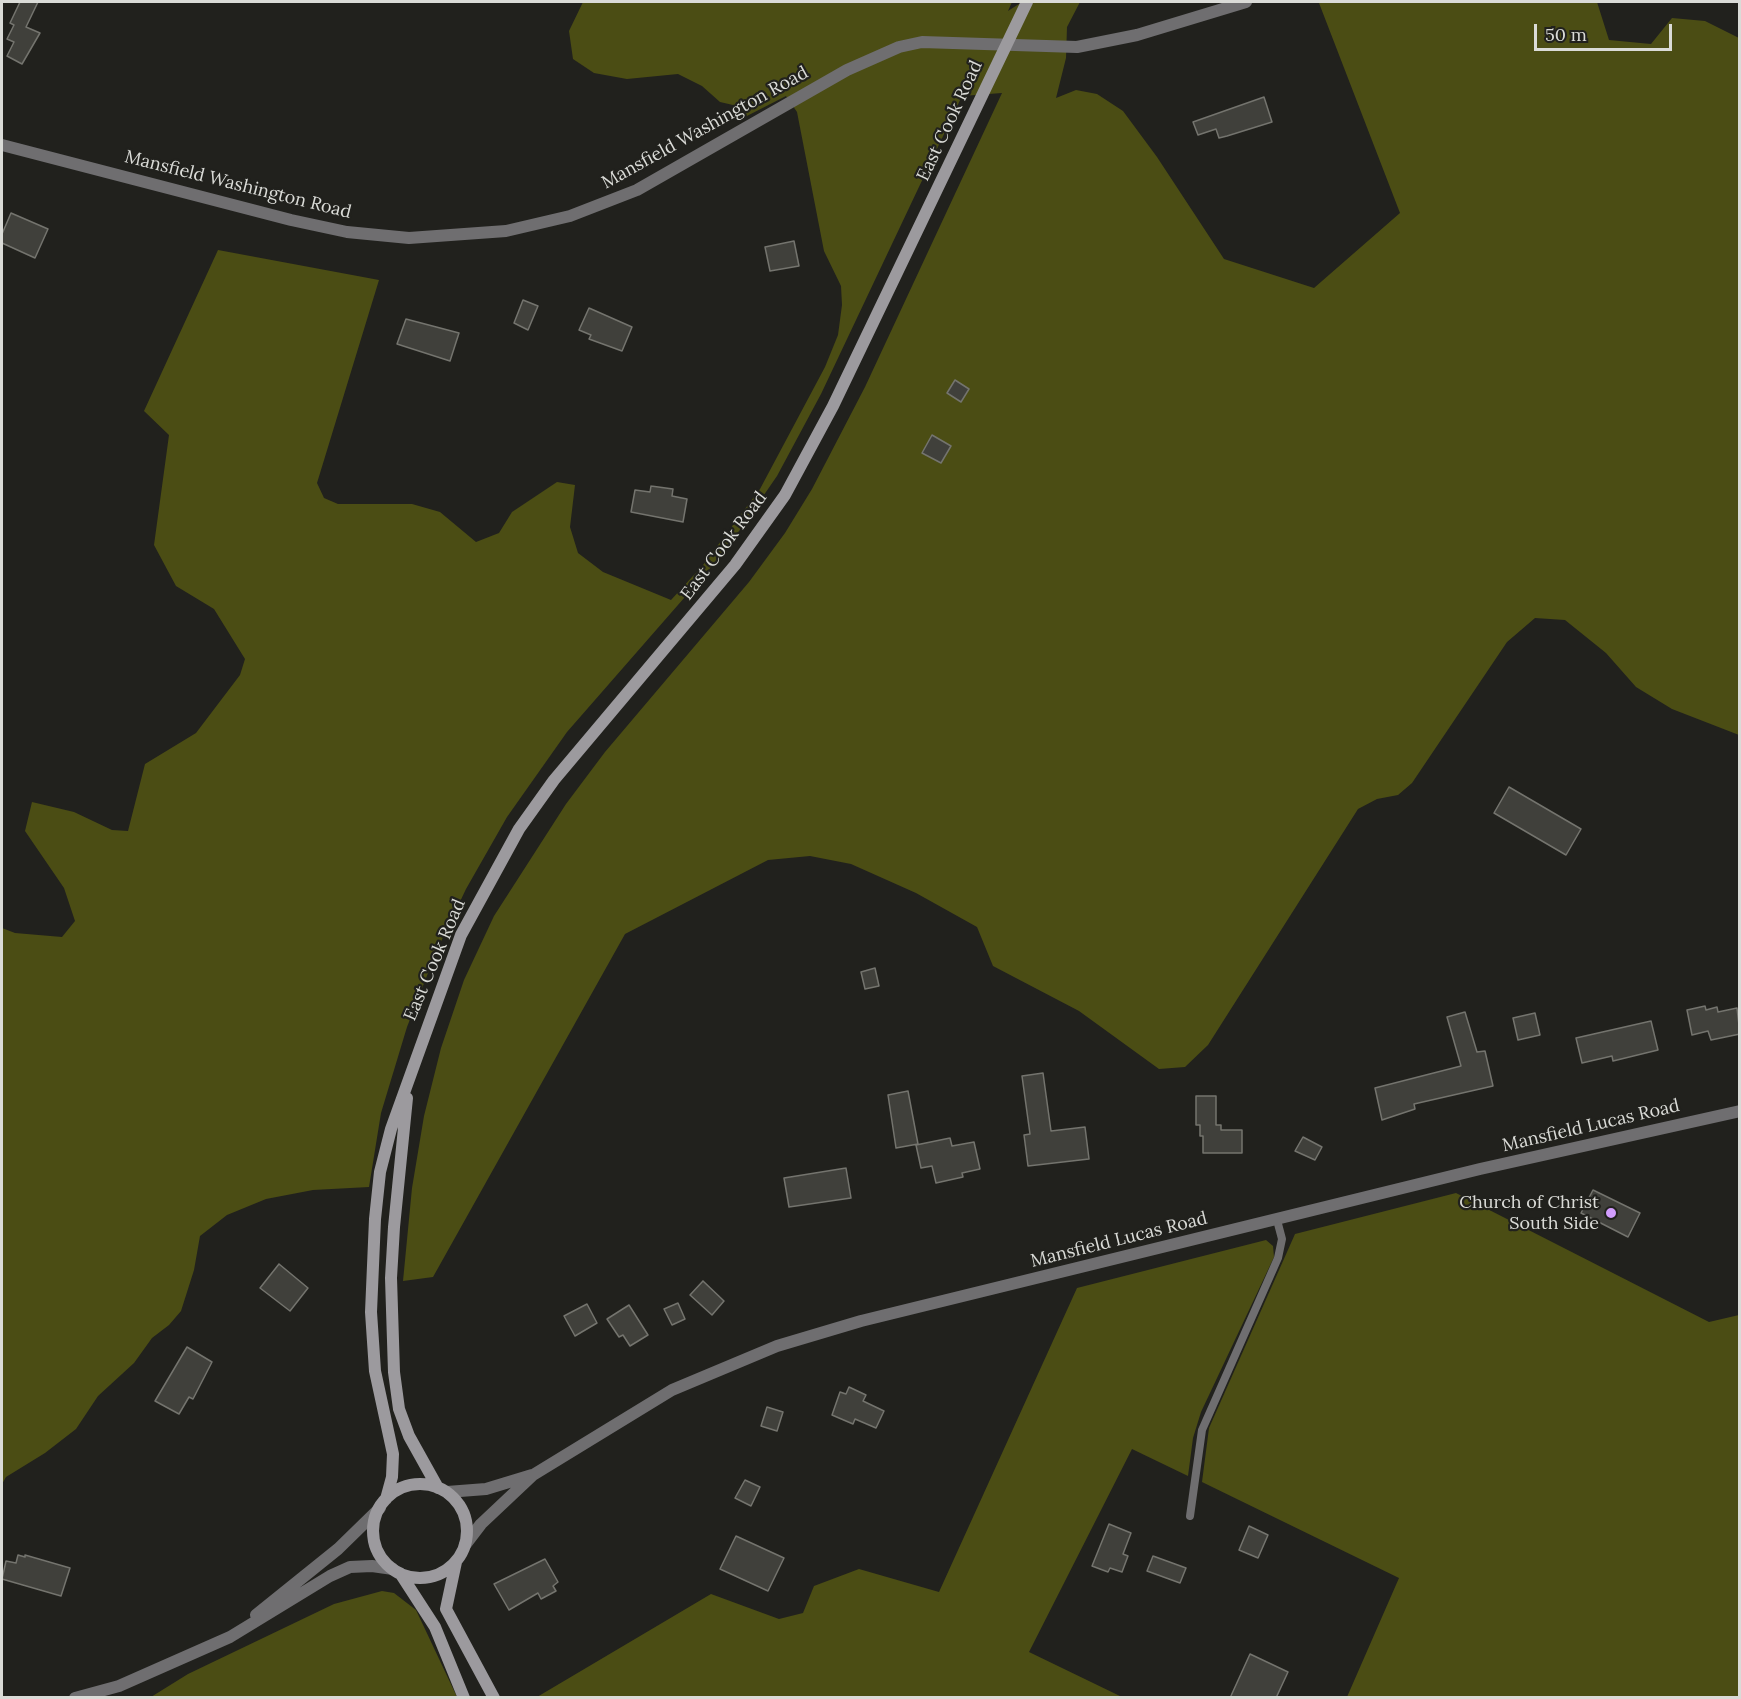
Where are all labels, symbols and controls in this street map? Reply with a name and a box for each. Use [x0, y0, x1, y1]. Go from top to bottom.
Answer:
scale bar [1537, 12, 1675, 50]
text: 50 m [1545, 23, 1587, 46]
street label: East Cook Road [913, 57, 987, 185]
street label: Mansfield Washington Road [598, 62, 812, 194]
street label: Mansfield Washington Road [122, 146, 354, 224]
street label: East Cook Road [676, 487, 772, 605]
street label: East Cook Road [400, 896, 470, 1024]
street label: Mansfield Lucas Road [1500, 1095, 1682, 1157]
place label: Church of Christ South Side [1459, 1192, 1599, 1234]
marker: Church of Christ South Side [1604, 1206, 1618, 1220]
street label: Mansfield Lucas Road [1028, 1208, 1210, 1272]

